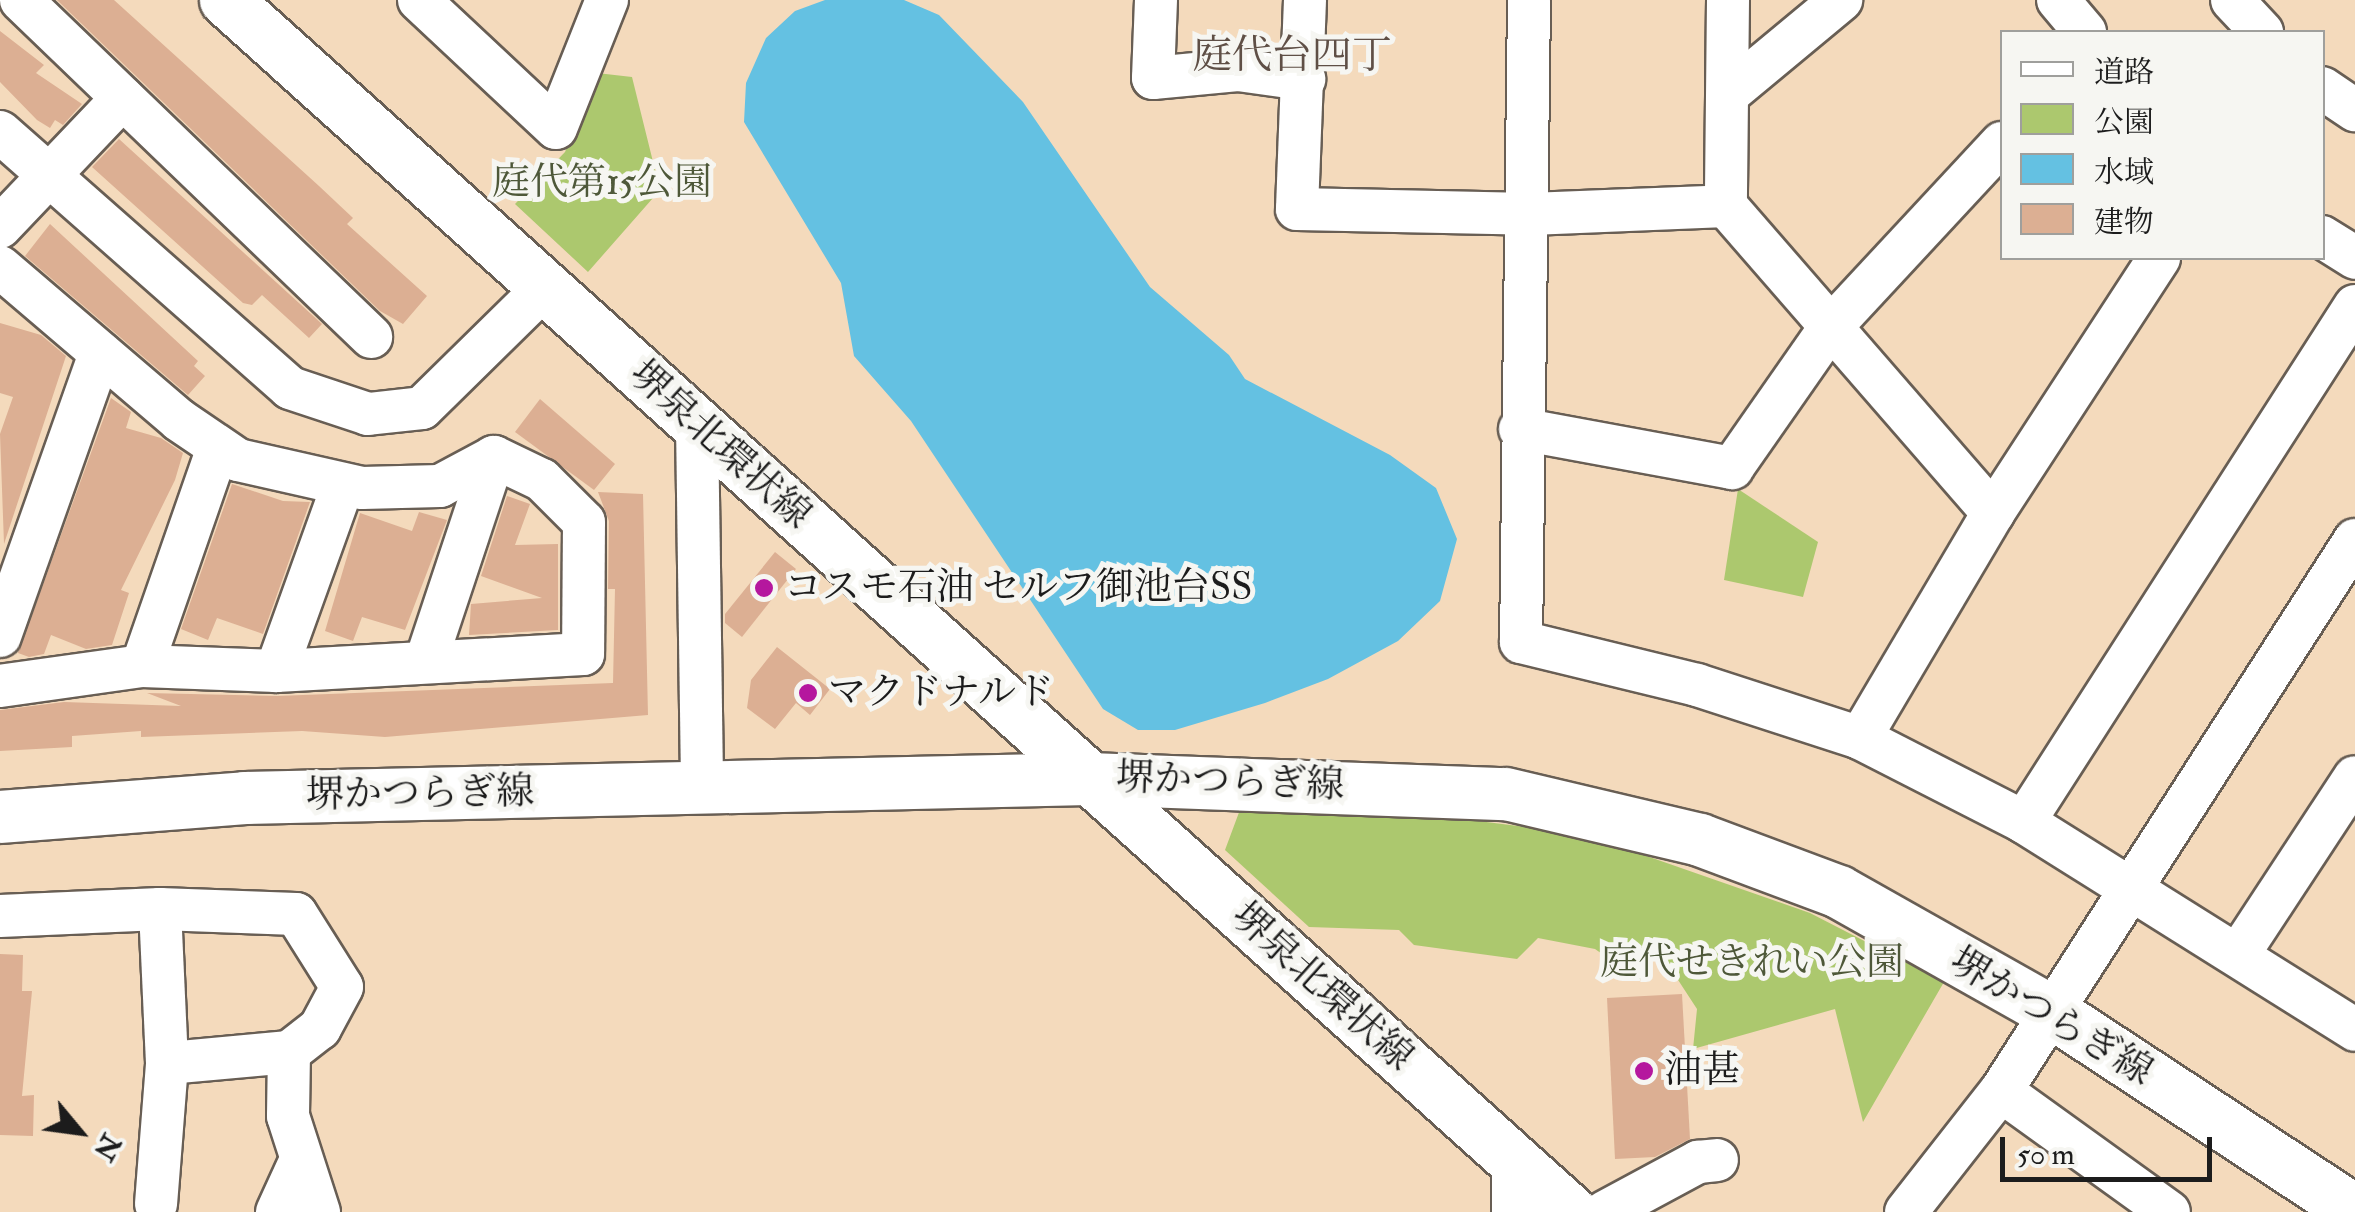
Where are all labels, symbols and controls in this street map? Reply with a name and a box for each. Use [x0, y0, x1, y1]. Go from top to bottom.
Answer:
legend [2000, 30, 2325, 260]
district label: 庭代台四丁 [1192, 32, 1392, 80]
text: 道路 [2094, 54, 2154, 91]
text: 公園 [2094, 104, 2154, 141]
text: 水域 [2094, 154, 2154, 191]
park label: 庭代第15公園 [492, 160, 712, 206]
text: 建物 [2094, 204, 2154, 241]
street label: 堺泉北環状線 [620, 352, 820, 538]
place label: コスモ石油 セルフ御池台SS [784, 565, 1252, 611]
marker: コスモ石油 セルフ御池台SS [753, 577, 775, 599]
place label: マクドナルド [828, 670, 1056, 716]
marker: マクドナルド [797, 682, 819, 704]
street label: 堺かつらぎ線 [1115, 755, 1345, 809]
street label: 堺かつらぎ線 [306, 769, 534, 819]
street label: 堺泉北環状線 [1222, 894, 1422, 1080]
street label: 堺かつらぎ線 [1942, 939, 2160, 1095]
park label: 庭代せきれい公園 [1600, 940, 1904, 986]
place label: 油甚 [1664, 1048, 1740, 1094]
marker: 油甚 [1633, 1060, 1655, 1082]
north arrow [30, 1082, 130, 1182]
scale bar [2005, 1117, 2218, 1179]
text: N [85, 1127, 128, 1166]
text: 50 m [2017, 1136, 2075, 1173]

